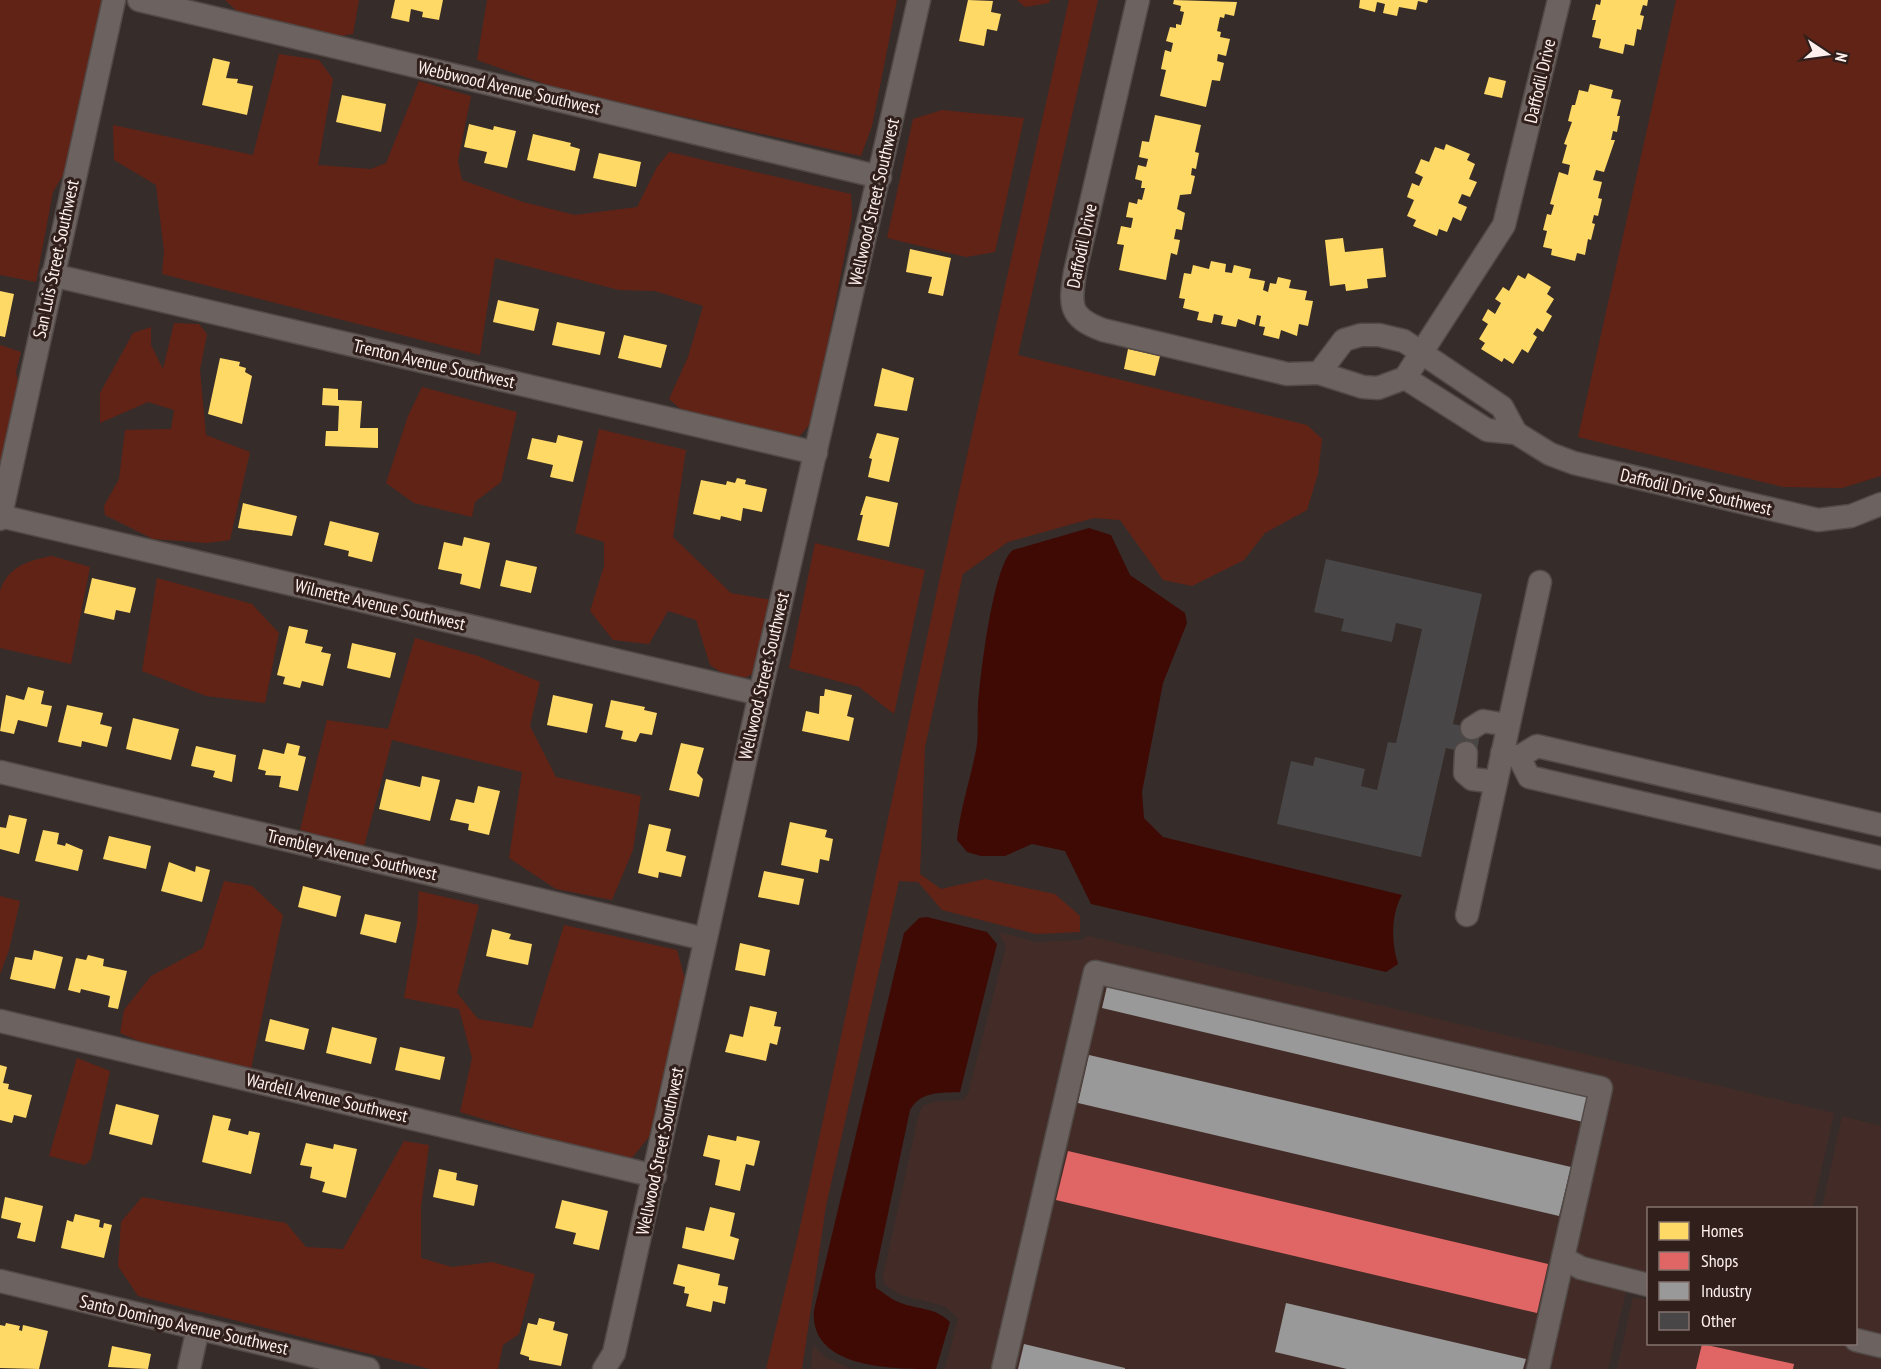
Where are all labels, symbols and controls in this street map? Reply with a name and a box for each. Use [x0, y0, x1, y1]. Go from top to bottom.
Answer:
north arrow [1797, 24, 1857, 84]
street label: Daffodil Drive [1519, 36, 1560, 125]
text: N [1831, 51, 1852, 64]
street label: Webbwood Avenue Southwest [416, 55, 602, 120]
street label: Wellwood Street Southwest [843, 116, 904, 288]
street label: San Luis Street Southwest [27, 177, 84, 340]
street label: Daffodil Drive [1061, 201, 1102, 290]
street label: Trenton Avenue Southwest [351, 334, 517, 393]
street label: Daffodil Drive Southwest [1618, 463, 1774, 520]
street label: Wilmette Avenue Southwest [293, 574, 468, 635]
street label: Wellwood Street Southwest [733, 590, 794, 762]
street label: Trembley Avenue Southwest [265, 824, 439, 885]
street label: Wellwood Street Southwest [630, 1065, 689, 1237]
street label: Wardell Avenue Southwest [244, 1068, 410, 1127]
legend [1647, 1207, 1857, 1345]
text: Homes [1701, 1219, 1744, 1242]
text: Shops [1701, 1249, 1738, 1272]
text: Industry [1701, 1279, 1752, 1302]
street label: Santo Domingo Avenue Southwest [78, 1289, 291, 1360]
text: Other [1701, 1309, 1736, 1332]

